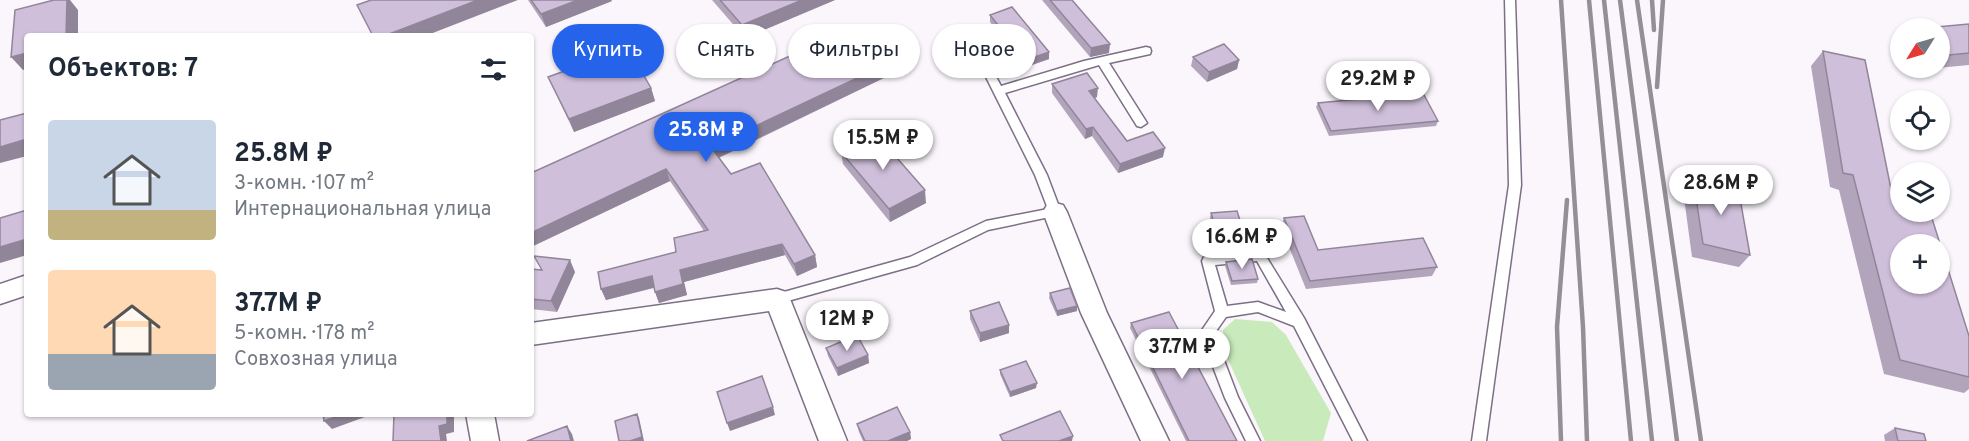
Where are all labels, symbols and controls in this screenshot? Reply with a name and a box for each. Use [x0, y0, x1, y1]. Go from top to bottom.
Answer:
north arrow [1890, 18, 1950, 78]
map controls [1890, 18, 1950, 294]
chip: Купить [552, 24, 664, 78]
chip: Снять [676, 24, 776, 78]
chip: Фильтры [788, 24, 920, 78]
chip: Новое [932, 24, 1036, 78]
text: Объектов: 7 [48, 53, 198, 86]
icon: filters [477, 53, 510, 86]
pin: 29.2M ₽ [1323, 61, 1433, 112]
text: 29.2M ₽ [1340, 67, 1416, 93]
button: locate [1890, 90, 1950, 150]
pin: 25.8M ₽ [651, 112, 761, 163]
text: 25.8M ₽ [668, 118, 744, 144]
pin: 15.5M ₽ [828, 120, 938, 171]
text: 15.5M ₽ [847, 126, 919, 152]
text: 25.8M ₽ [234, 138, 333, 171]
icon: home [96, 144, 168, 216]
button: layers [1890, 162, 1950, 222]
pin: 28.6M ₽ [1666, 165, 1776, 216]
text: 3-комн. · 107 m² [234, 171, 374, 197]
text: 28.6M ₽ [1683, 171, 1759, 197]
text: Интернациональная улица [234, 197, 491, 223]
pin: 16.6M ₽ [1187, 219, 1297, 270]
text: 16.6M ₽ [1206, 225, 1278, 251]
button: + [1890, 234, 1950, 294]
text: 37.7M ₽ [234, 288, 322, 321]
icon: home [96, 294, 168, 366]
pin: 12M ₽ [805, 301, 889, 352]
text: 12M ₽ [820, 307, 874, 333]
text: 5-комн. · 178 m² [234, 321, 374, 347]
pin: 37.7M ₽ [1127, 329, 1237, 380]
text: 37.7M ₽ [1148, 335, 1216, 361]
text: Совхозная улица [234, 347, 397, 373]

